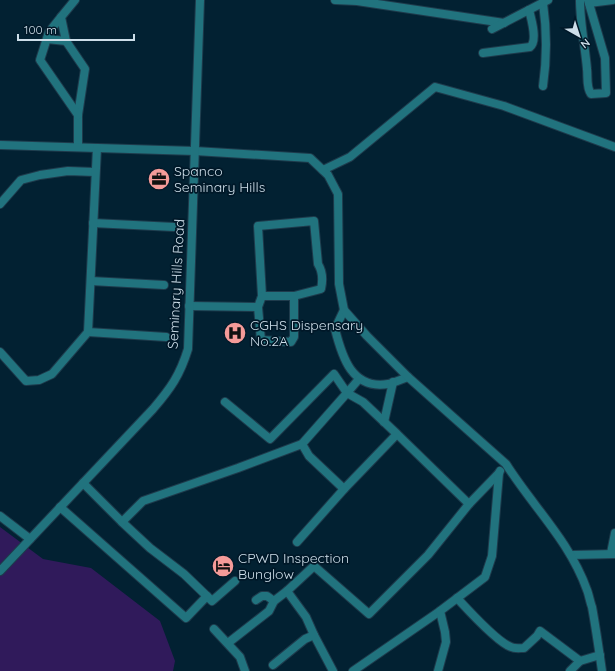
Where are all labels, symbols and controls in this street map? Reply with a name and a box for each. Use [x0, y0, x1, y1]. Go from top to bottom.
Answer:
scale bar [18, 16, 134, 42]
north arrow [559, 16, 599, 56]
text: 100 m [24, 22, 57, 37]
text: N [578, 36, 593, 52]
place label: Spanco Seminary Hills [174, 162, 265, 196]
office icon: Spanco Seminary Hills [146, 166, 172, 192]
street label: Seminary Hills Road [164, 219, 188, 349]
place label: CGHS Dispensary No.2A [250, 316, 363, 350]
hospital icon: CGHS Dispensary No.2A [222, 320, 248, 346]
place label: CPWD Inspection Bunglow [238, 549, 349, 583]
hotel icon: CPWD Inspection Bunglow [210, 553, 236, 579]

